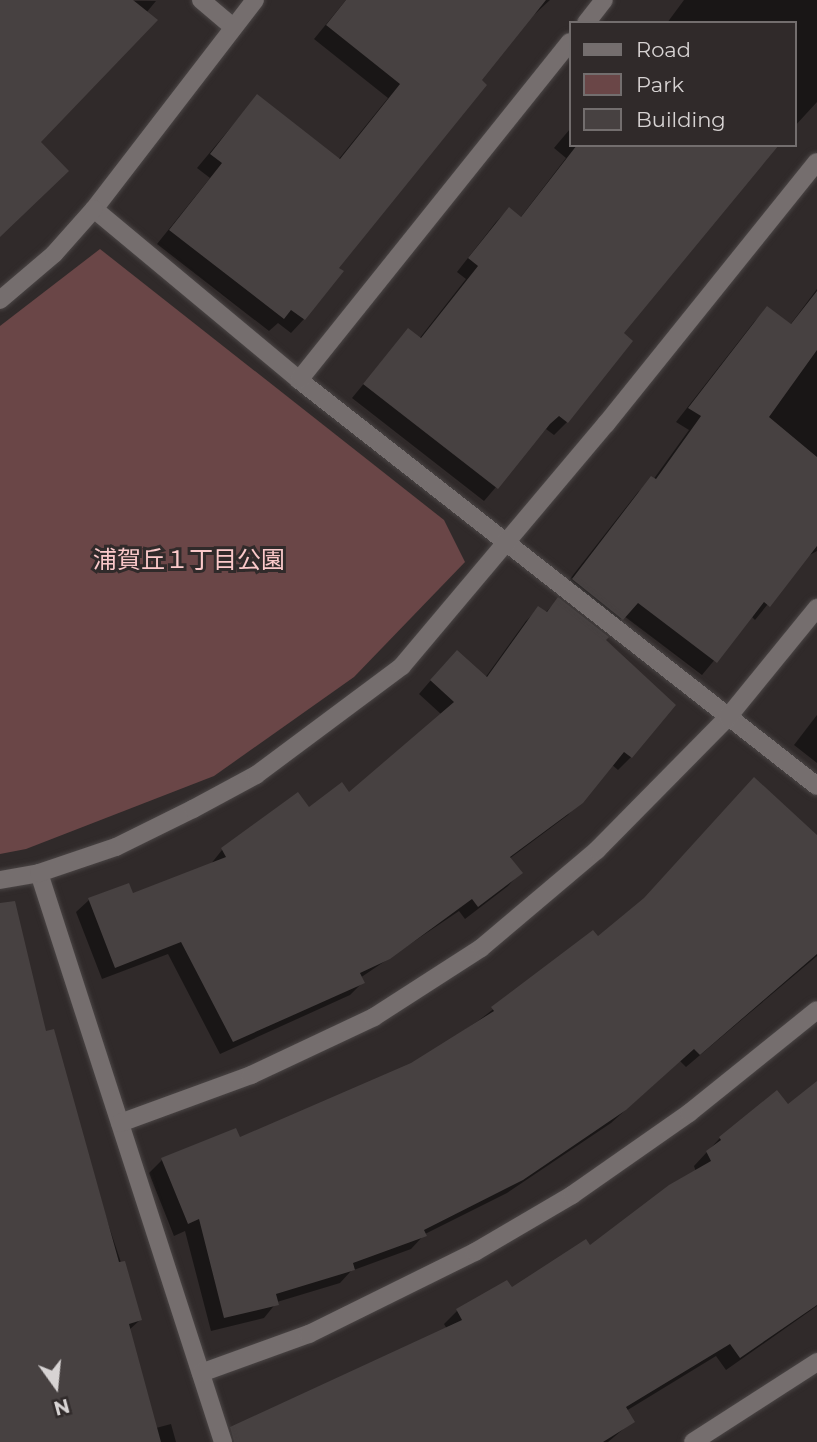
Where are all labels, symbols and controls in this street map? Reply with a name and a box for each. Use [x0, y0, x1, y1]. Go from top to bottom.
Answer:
legend [568, 21, 796, 147]
text: Road [636, 37, 691, 62]
text: Park [636, 72, 684, 97]
text: Building [636, 107, 726, 132]
park label: 浦賀丘１丁目公園 [93, 546, 285, 574]
north arrow [21, 1351, 91, 1421]
text: N [51, 1394, 72, 1420]

